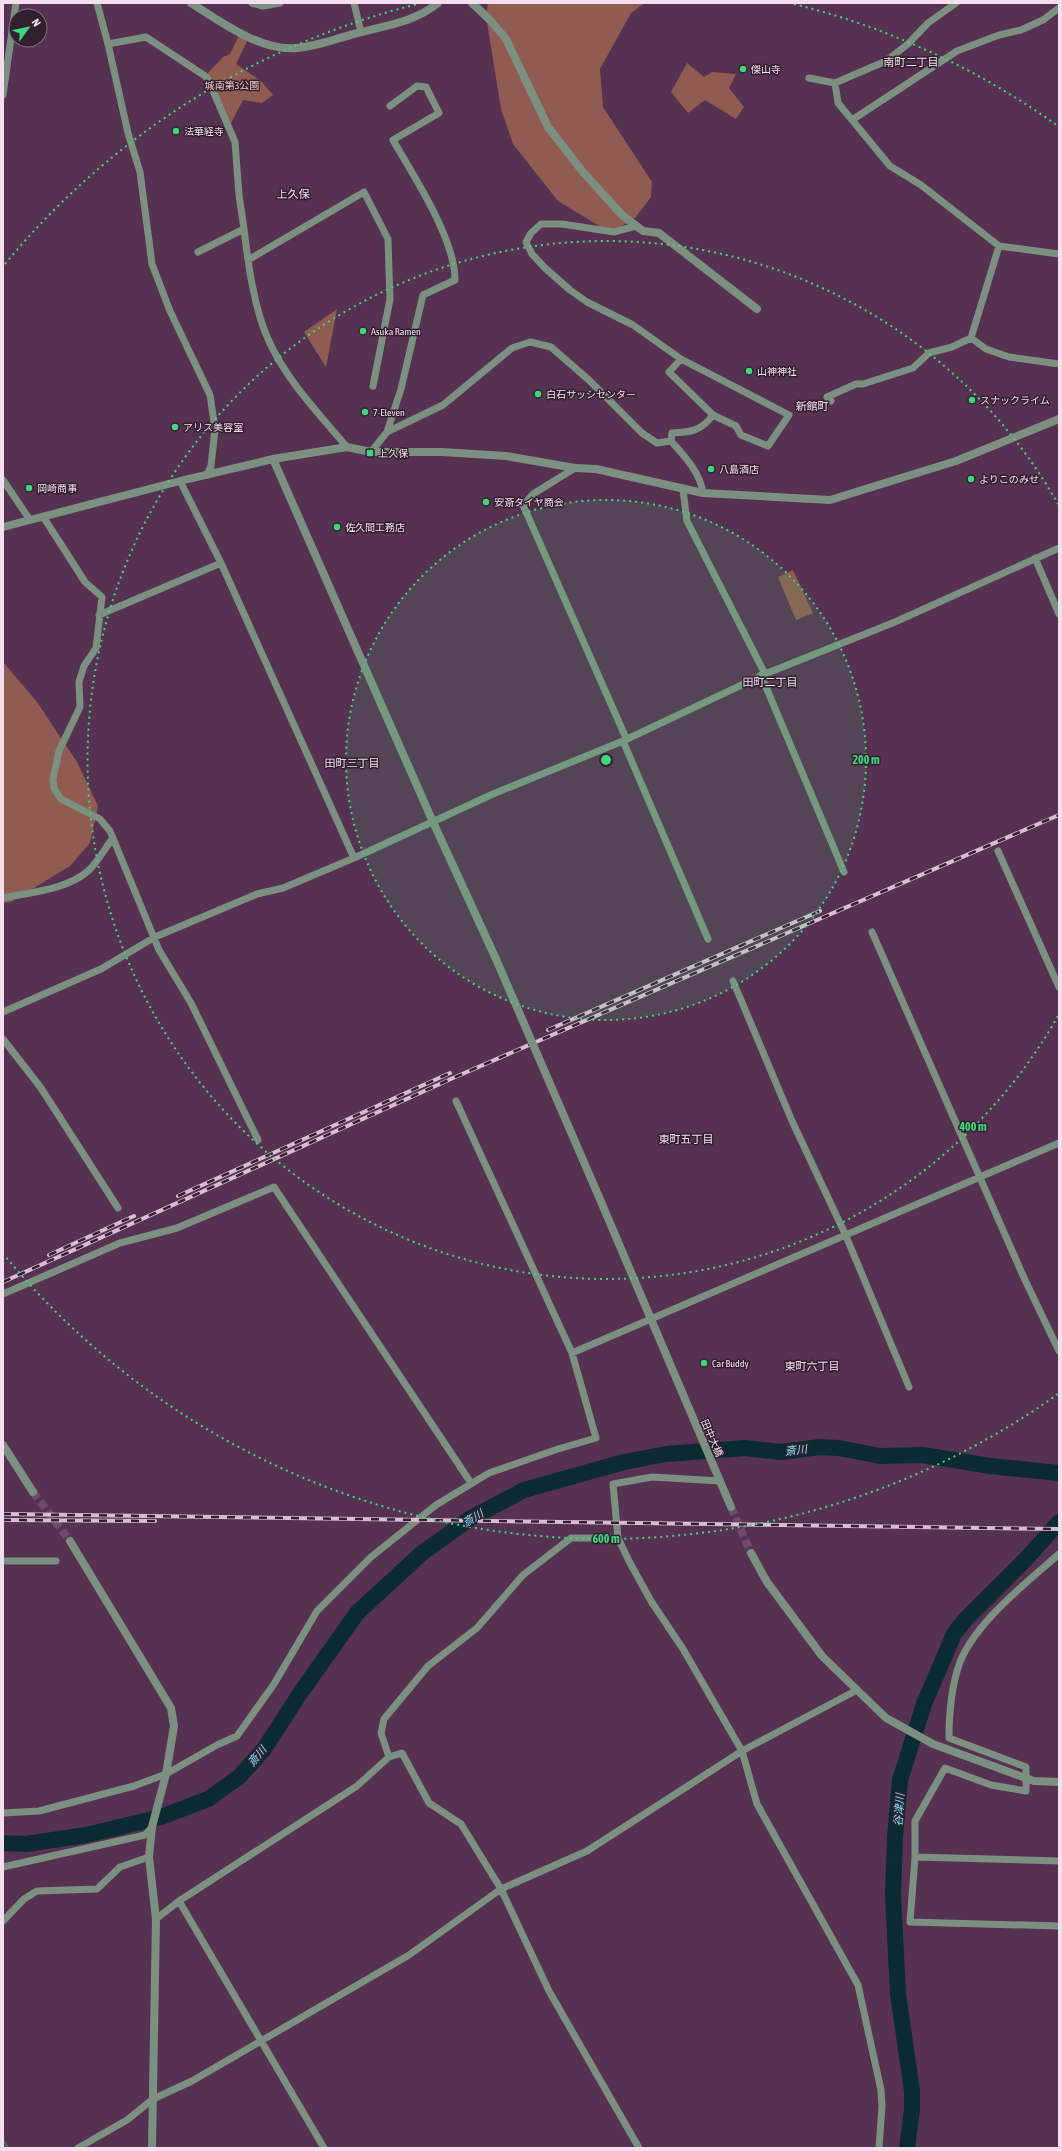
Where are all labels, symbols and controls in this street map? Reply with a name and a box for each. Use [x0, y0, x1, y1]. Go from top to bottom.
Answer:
north arrow [8, 8, 48, 48]
text: N [30, 17, 43, 29]
district label: 南町二丁目 [884, 56, 939, 68]
marker: 傑山寺 [738, 64, 748, 74]
place label: 傑山寺 [750, 64, 781, 75]
park label: 城南第3公園 [205, 80, 259, 91]
marker: 法華経寺 [171, 126, 181, 136]
place label: 法華経寺 [184, 126, 224, 137]
district label: 上久保 [277, 188, 310, 200]
marker: Asuka Ramen [358, 326, 368, 336]
place label: Asuka Ramen [371, 326, 421, 337]
marker: 山神神社 [744, 366, 754, 376]
place label: 山神神社 [757, 366, 797, 377]
marker: 白石サッシセンター [533, 389, 543, 399]
place label: 白石サッシセンター [546, 389, 636, 400]
marker: スナックライム [967, 395, 977, 405]
place label: スナックライム [980, 395, 1050, 406]
district label: 新館町 [796, 400, 829, 412]
marker: 7-Eleven [360, 407, 370, 417]
place label: 7-Eleven [373, 407, 405, 418]
marker: アリス美容室 [170, 422, 180, 432]
place label: アリス美容室 [183, 422, 243, 433]
marker: 上久保 [365, 448, 375, 458]
place label: 上久保 [378, 448, 409, 459]
marker: 八島酒店 [706, 464, 716, 474]
place label: 八島酒店 [719, 464, 759, 475]
marker: よりこのみせ [966, 474, 976, 484]
place label: よりこのみせ [979, 474, 1039, 485]
marker: 岡崎商事 [24, 483, 34, 493]
place label: 岡崎商事 [37, 483, 77, 494]
marker: 安斎タイヤ商会 [481, 497, 491, 507]
place label: 安斎タイヤ商会 [494, 497, 564, 508]
marker: 佐久間工務店 [332, 522, 342, 532]
place label: 佐久間工務店 [345, 522, 405, 533]
district label: 田町二丁目 [743, 676, 798, 688]
centre of rings [599, 753, 613, 767]
text: 200 m [852, 753, 880, 767]
district label: 田町三丁目 [325, 757, 380, 769]
text: 400 m [958, 1120, 987, 1134]
district label: 東町五丁目 [659, 1133, 714, 1145]
marker: Car Buddy [699, 1358, 709, 1368]
place label: Car Buddy [712, 1358, 749, 1369]
district label: 東町六丁目 [785, 1360, 840, 1372]
street label: 田中大橋 [699, 1417, 725, 1459]
water label: 斎川 [784, 1443, 809, 1457]
water label: 斎川 [460, 1507, 486, 1529]
text: 600 m [592, 1532, 620, 1546]
water label: 斎川 [245, 1743, 269, 1768]
water label: 谷津川 [892, 1792, 906, 1827]

